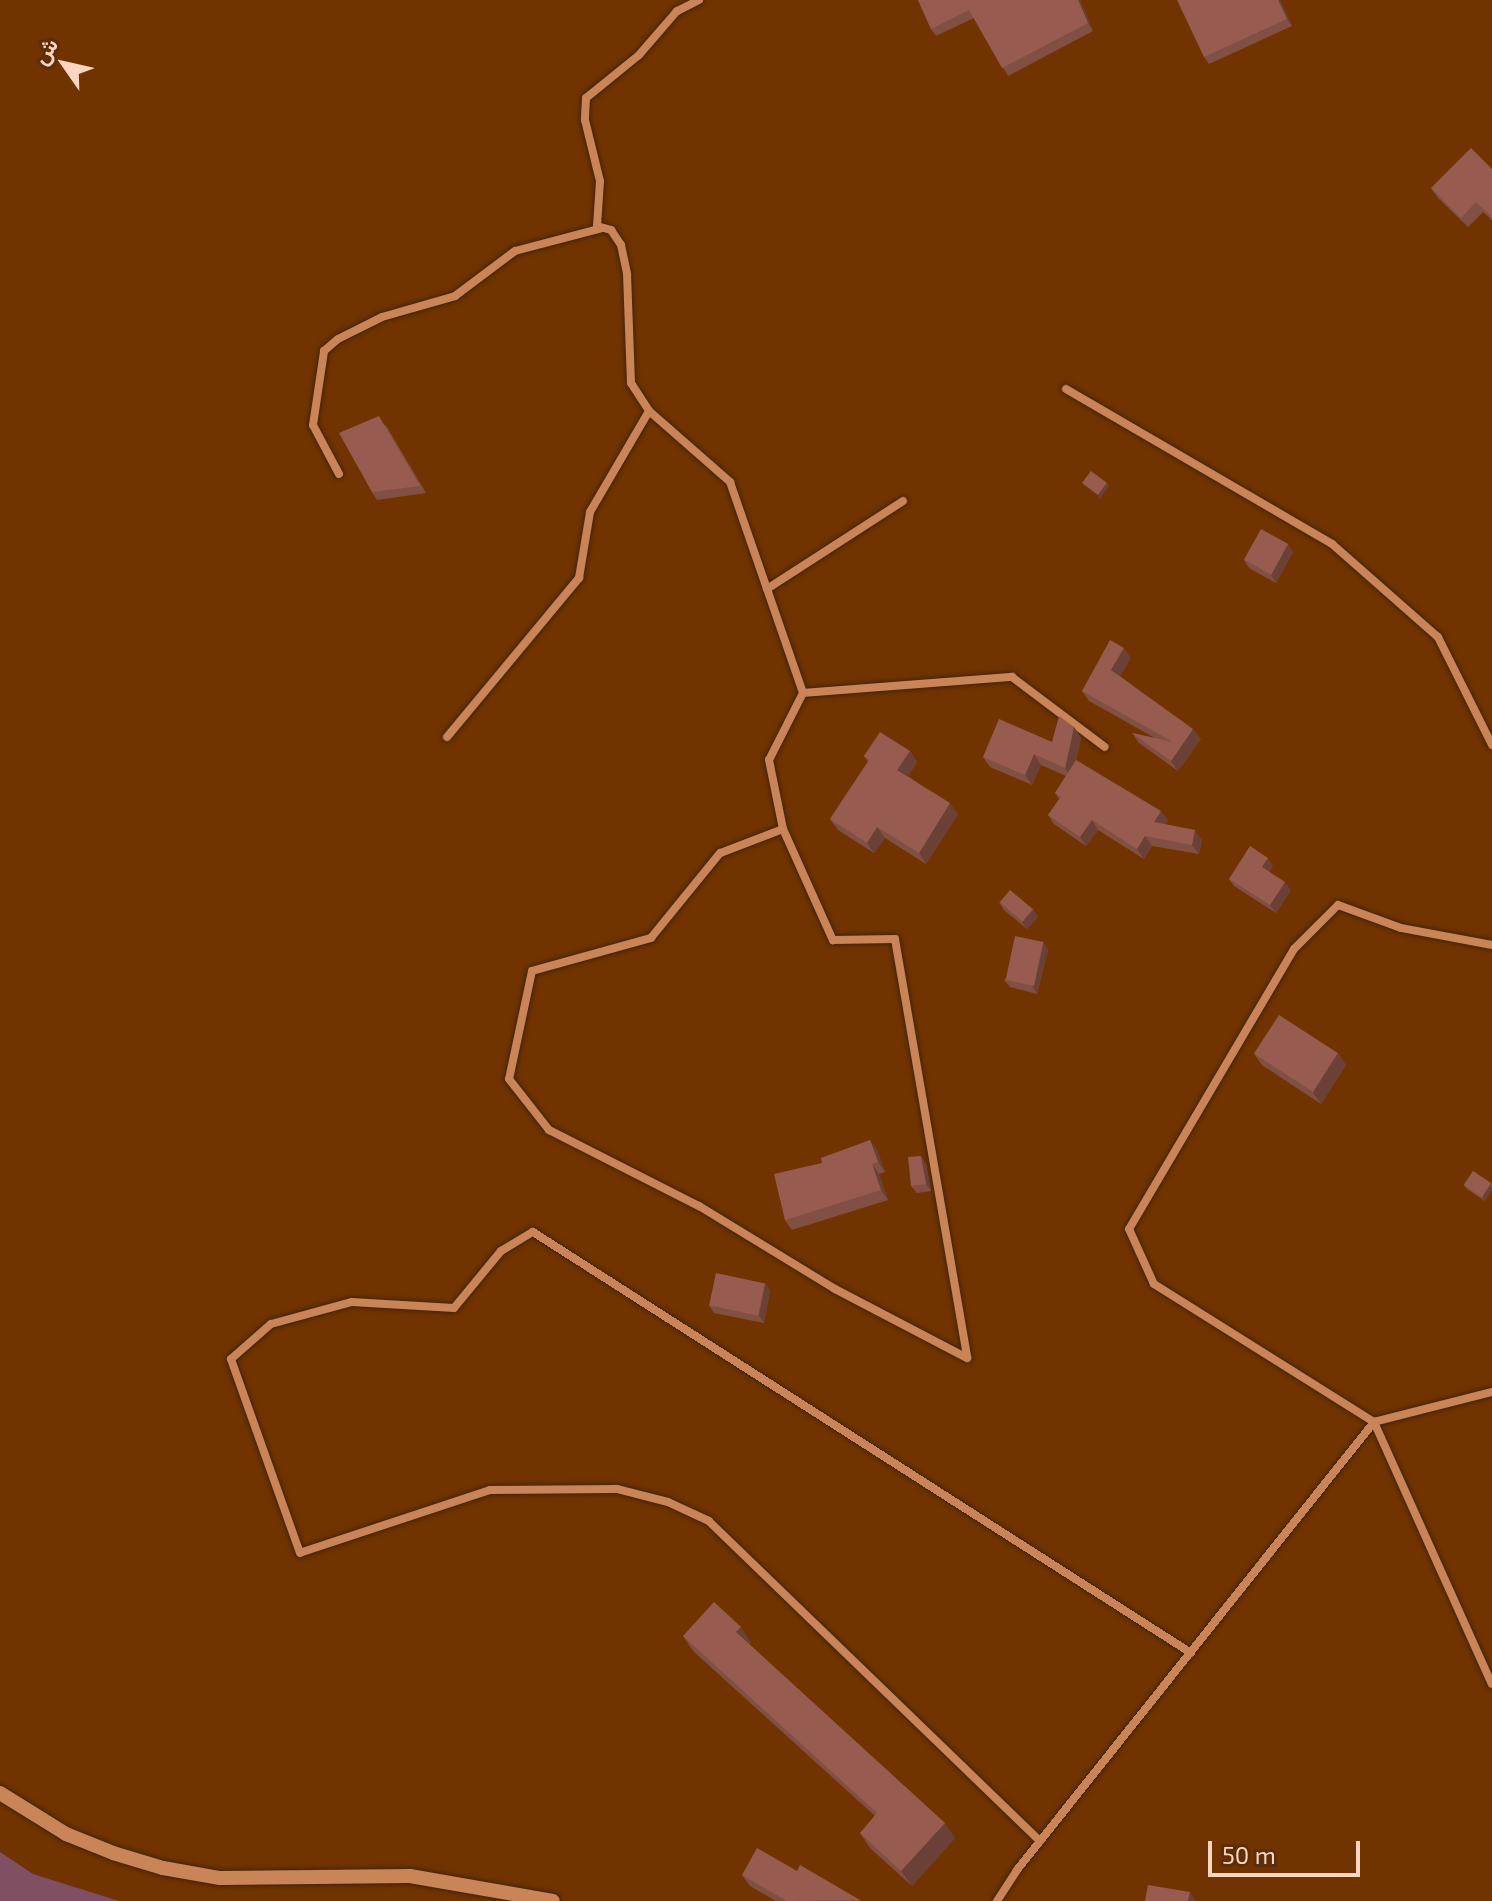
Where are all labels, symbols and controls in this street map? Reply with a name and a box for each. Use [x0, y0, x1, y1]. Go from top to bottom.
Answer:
north arrow [24, 24, 104, 104]
text: ش [26, 32, 62, 69]
scale bar [1212, 1825, 1364, 1875]
text: 50 m [1222, 1840, 1276, 1869]

